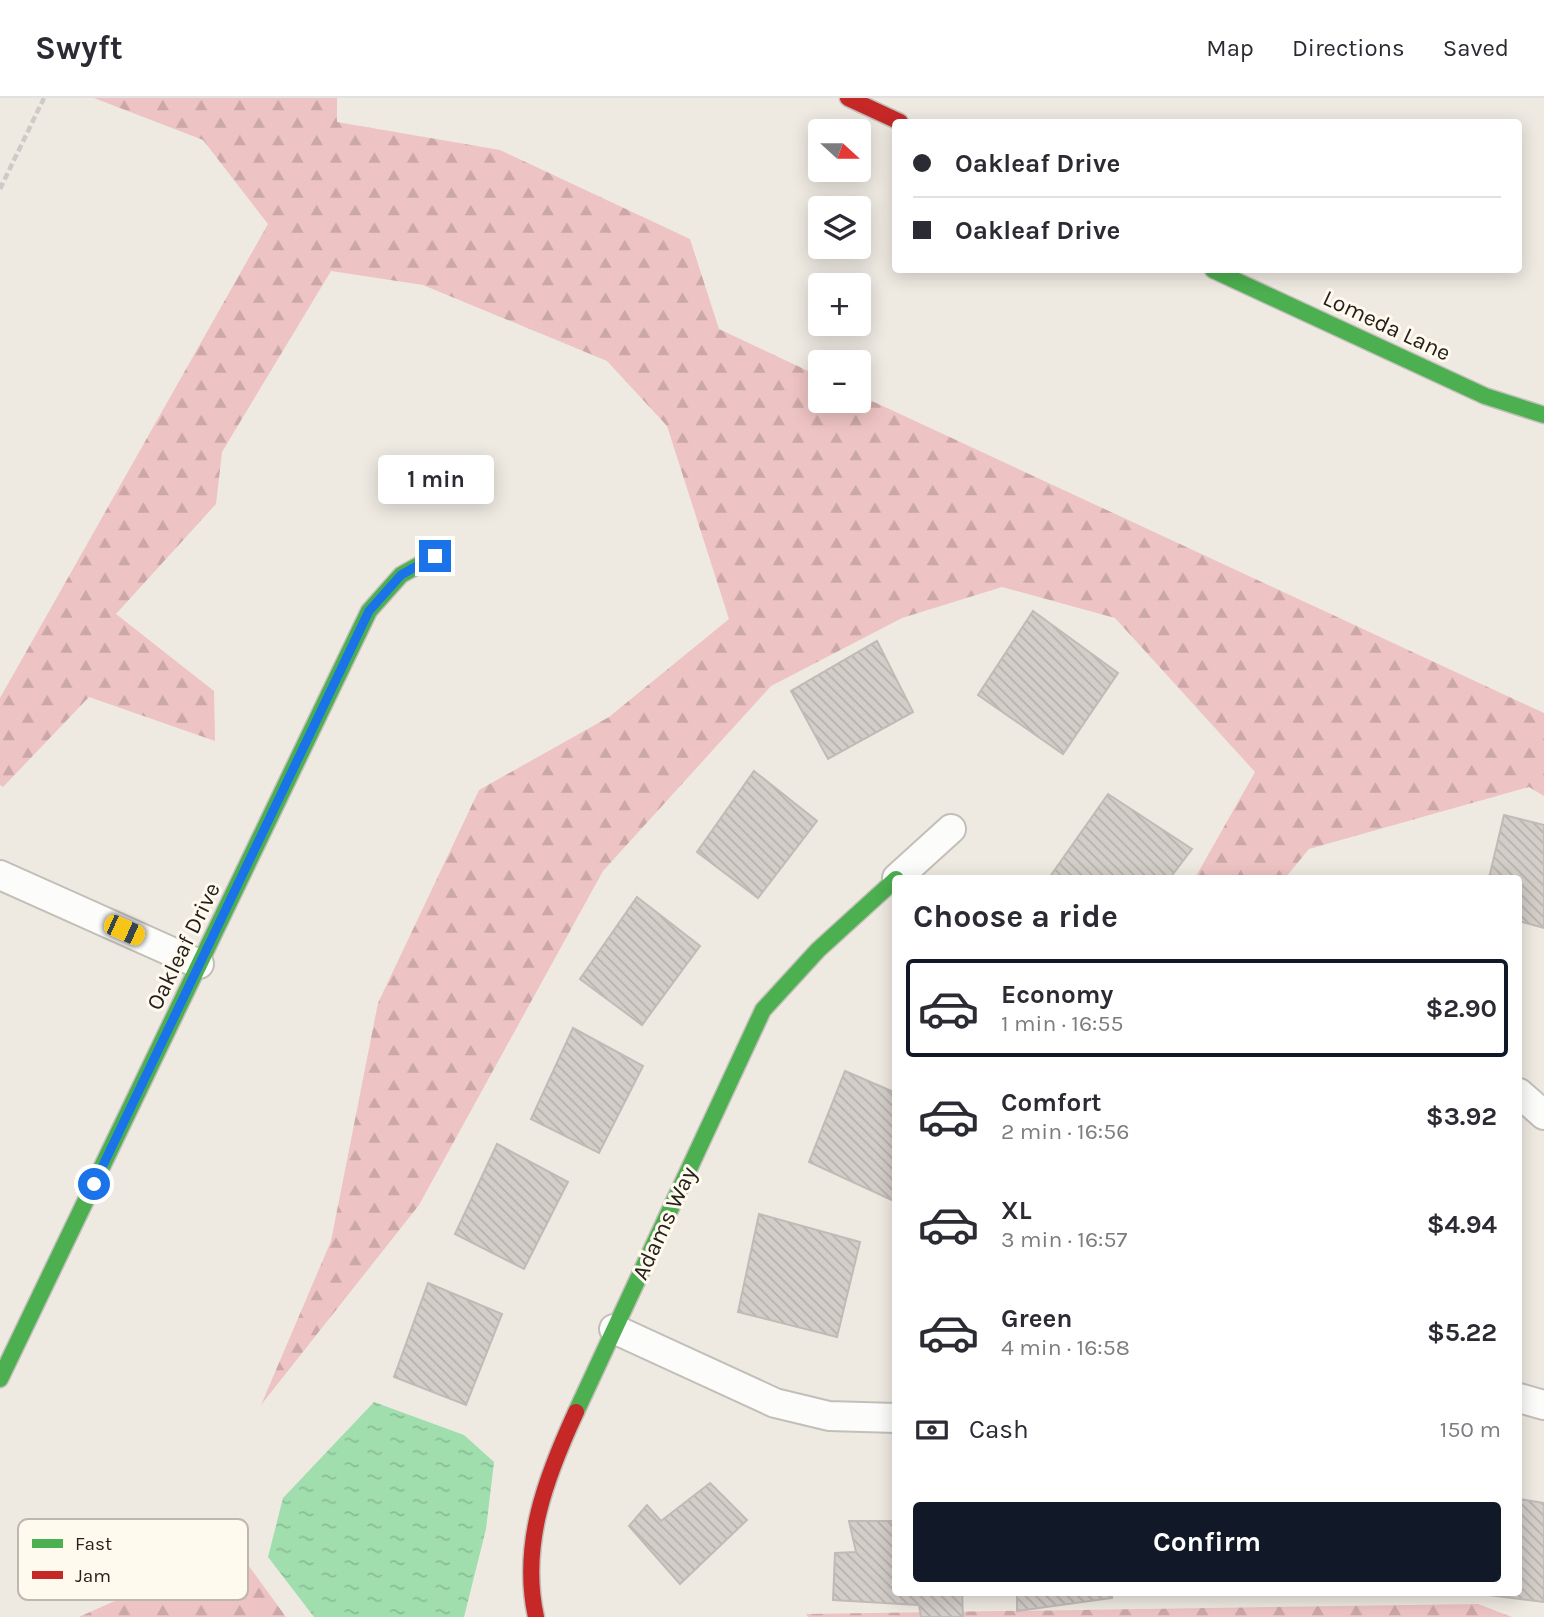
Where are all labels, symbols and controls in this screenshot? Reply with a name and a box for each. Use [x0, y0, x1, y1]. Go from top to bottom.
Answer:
text: Swyft [35, 29, 123, 67]
text: Map [1206, 34, 1254, 62]
text: Directions [1292, 34, 1405, 62]
text: Saved [1443, 34, 1509, 62]
north arrow [808, 119, 872, 182]
map controls [808, 119, 871, 413]
text: Oakleaf Drive [955, 148, 1120, 179]
button: layers [808, 196, 871, 259]
text: Oakleaf Drive [955, 215, 1120, 246]
button: + [808, 273, 871, 336]
street label: Lomeda Lane [1319, 284, 1455, 367]
button: − [808, 350, 871, 413]
callout: 1 min [377, 454, 493, 504]
text: 1 min [407, 466, 465, 493]
route end [419, 540, 451, 572]
street label: Oakleaf Drive [141, 878, 226, 1014]
text: Choose a ride [913, 898, 1118, 935]
car [101, 912, 148, 948]
icon: car [917, 977, 980, 1040]
text: Economy [1001, 979, 1113, 1010]
text: $2.90 [1425, 993, 1497, 1024]
text: 1 min · 16:55 [1001, 1010, 1123, 1037]
icon: car [917, 1085, 980, 1148]
text: Comfort [1001, 1087, 1102, 1118]
text: $3.92 [1426, 1101, 1497, 1132]
text: 2 min · 16:56 [1001, 1118, 1129, 1145]
street label: Adams Way [626, 1162, 703, 1284]
route start [78, 1168, 110, 1200]
icon: car [917, 1193, 980, 1256]
text: XL [1001, 1195, 1032, 1226]
text: $4.94 [1427, 1209, 1497, 1240]
text: 3 min · 16:57 [1001, 1226, 1127, 1253]
icon: car [917, 1301, 980, 1364]
text: Green [1001, 1303, 1073, 1334]
text: $5.22 [1427, 1317, 1497, 1348]
text: 4 min · 16:58 [1001, 1334, 1130, 1361]
icon: cash [913, 1411, 951, 1449]
text: Cash [969, 1414, 1029, 1445]
text: 150 m [1440, 1416, 1501, 1443]
button: Confirm [913, 1502, 1501, 1582]
legend [18, 1519, 248, 1600]
text: Fast [75, 1533, 112, 1555]
text: Jam [75, 1565, 111, 1587]

